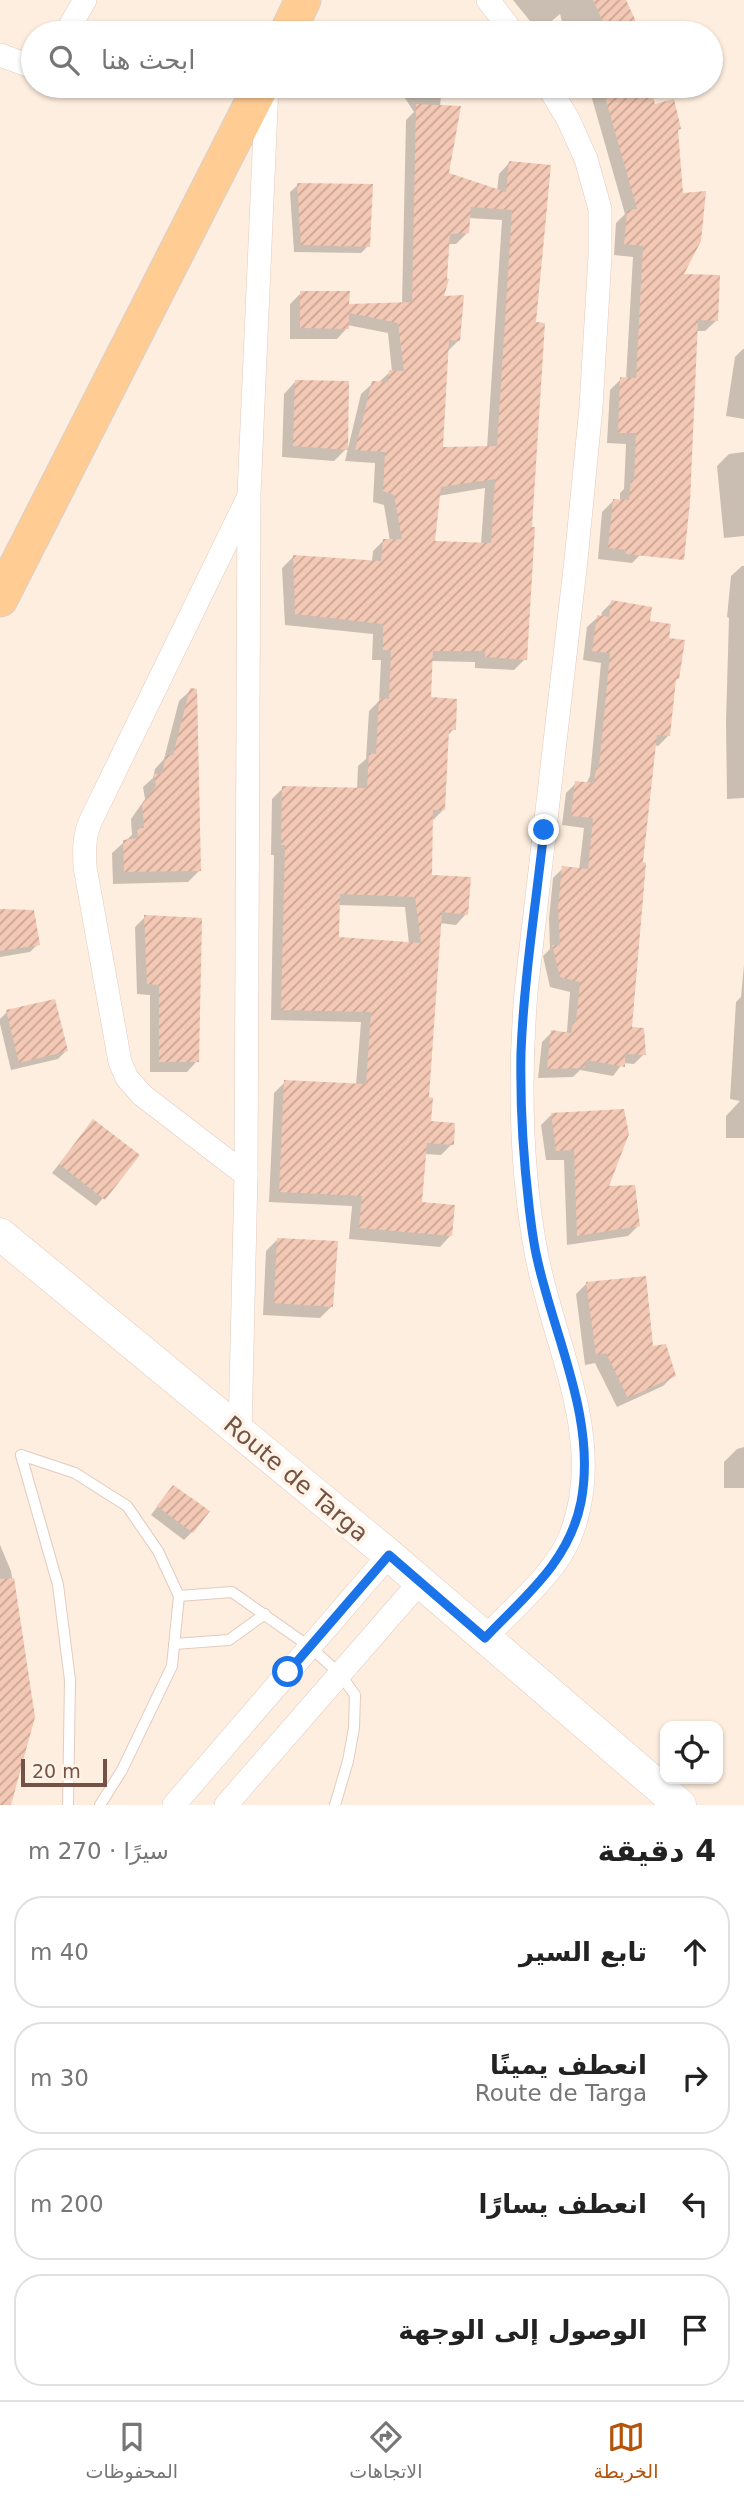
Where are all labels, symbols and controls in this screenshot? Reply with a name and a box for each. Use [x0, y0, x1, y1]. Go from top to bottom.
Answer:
search box [21, 21, 723, 98]
icon: search [45, 41, 83, 79]
text: ابحث هنا [101, 45, 196, 75]
route end [528, 814, 559, 845]
street label: Route de Targa [218, 1411, 374, 1547]
route start [272, 1656, 303, 1687]
map controls [660, 1721, 723, 1784]
button: locate [660, 1721, 723, 1784]
scale bar [21, 1756, 107, 1788]
text: 20 m [32, 1760, 81, 1782]
text: 4 دقيقة [598, 1833, 716, 1868]
text: سيرًا · 270 m [28, 1838, 169, 1864]
icon: ahead [676, 1933, 714, 1971]
text: تابع السير [519, 1937, 647, 1967]
text: 40 m [30, 1939, 89, 1965]
text: انعطف يمينًا [490, 2050, 647, 2080]
icon: right [676, 2059, 714, 2097]
text: 30 m [30, 2065, 89, 2091]
text: Route de Targa [475, 2080, 647, 2106]
icon: left [676, 2185, 714, 2223]
text: انعطف يسارًا [478, 2189, 647, 2219]
text: 200 m [30, 2191, 104, 2217]
icon: arrive [676, 2311, 714, 2349]
text: الوصول إلى الوجهة [398, 2315, 647, 2345]
tab: المحفوظات [86, 2418, 178, 2482]
tab: الاتجاهات [349, 2418, 422, 2482]
tab: الخريطة [594, 2418, 658, 2482]

